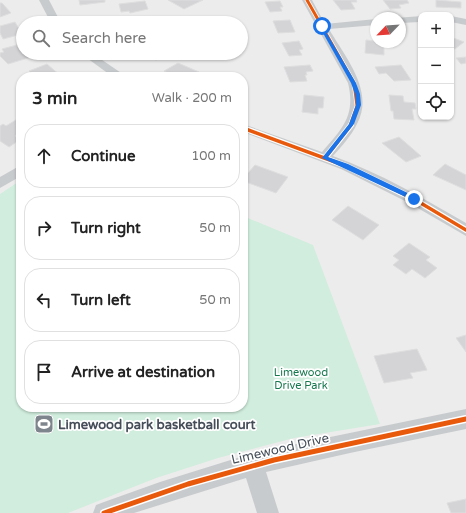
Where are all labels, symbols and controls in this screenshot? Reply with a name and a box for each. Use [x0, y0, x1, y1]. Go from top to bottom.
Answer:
north arrow [370, 12, 406, 48]
map controls [418, 12, 454, 120]
button: + [418, 12, 454, 48]
search box [16, 16, 248, 60]
route start [313, 17, 331, 35]
icon: search [30, 27, 52, 49]
text: Search here [62, 29, 146, 47]
button: − [418, 48, 454, 84]
button: locate [418, 84, 454, 120]
text: 3 min [32, 88, 77, 109]
text: Walk · 200 m [152, 90, 232, 106]
icon: ahead [33, 145, 55, 167]
text: Continue [71, 147, 135, 165]
text: 100 m [191, 148, 231, 164]
route end [405, 190, 423, 208]
icon: right [33, 217, 55, 239]
text: Turn right [71, 219, 141, 237]
text: 50 m [199, 220, 231, 236]
icon: left [33, 289, 55, 311]
text: Turn left [71, 291, 131, 309]
text: 50 m [199, 292, 231, 308]
icon: arrive [33, 361, 55, 383]
text: Arrive at destination [71, 363, 215, 381]
park label: Limewood Drive Park [274, 366, 328, 392]
sports icon: Limewood park basketball court [33, 413, 55, 435]
place label: Limewood park basketball court [58, 417, 256, 433]
street label: Limewood Drive [230, 430, 331, 468]

